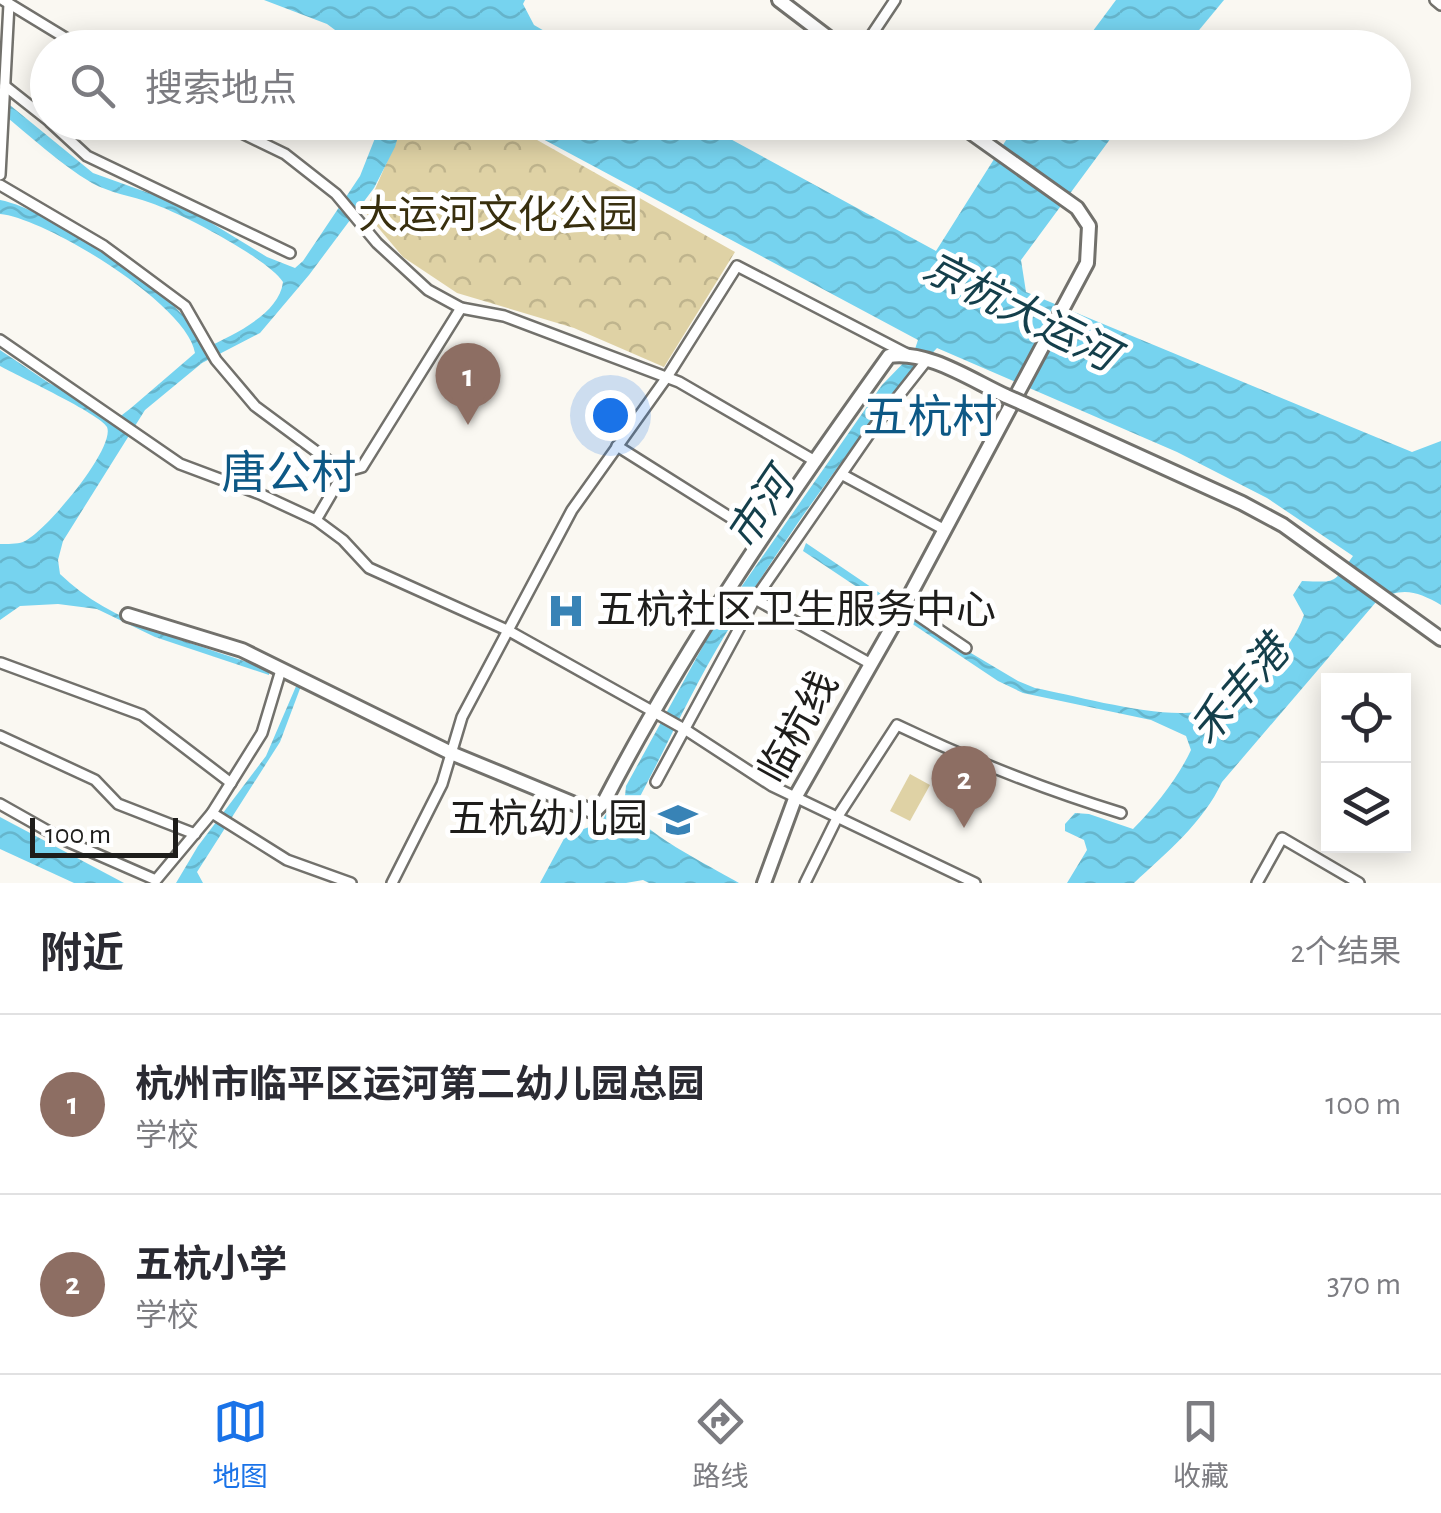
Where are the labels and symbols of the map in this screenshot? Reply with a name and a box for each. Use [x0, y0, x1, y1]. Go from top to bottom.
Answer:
park label: 大运河文化公园 [358, 193, 638, 236]
water label: 京杭大运河 [917, 244, 1130, 382]
pin: 1 [436, 342, 500, 425]
your location [585, 390, 636, 441]
district label: 五杭村 [862, 393, 998, 441]
district label: 唐公村 [221, 449, 357, 497]
water label: 市河 [718, 457, 806, 557]
place label: 五杭社区卫生服务中心 [596, 589, 996, 631]
hospital icon: 五杭社区卫生服务中心 [545, 590, 587, 632]
water label: 禾丰港 [1181, 625, 1300, 752]
street label: 临杭线 [751, 665, 846, 790]
pin: 2 [932, 746, 996, 828]
place label: 五杭幼儿园 [448, 798, 648, 840]
school or university icon: 五杭幼儿园 [657, 799, 699, 841]
scale bar [30, 813, 178, 858]

